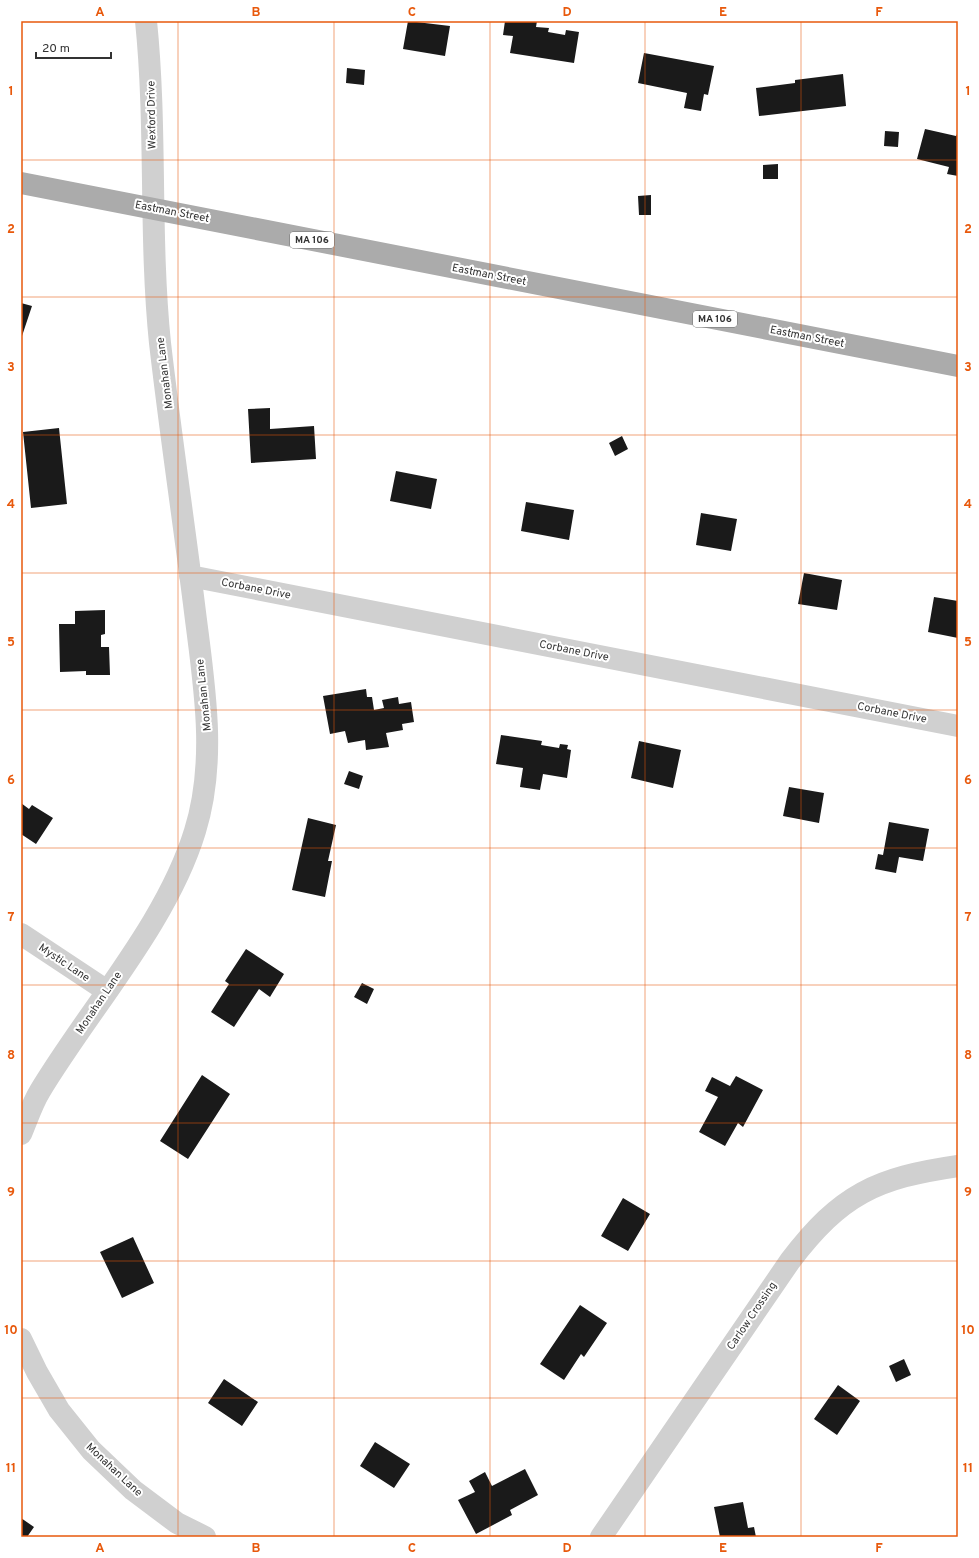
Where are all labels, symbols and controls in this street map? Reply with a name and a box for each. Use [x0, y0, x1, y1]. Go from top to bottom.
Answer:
text: A [95, 5, 105, 21]
text: B [252, 5, 261, 21]
text: C [408, 5, 416, 21]
text: D [562, 5, 572, 21]
text: E [719, 5, 727, 21]
text: F [875, 5, 883, 21]
scale bar [36, 34, 111, 60]
text: 20 m [42, 41, 70, 57]
street label: Wexford Drive [144, 81, 160, 149]
text: 1 [8, 84, 14, 100]
text: 1 [965, 84, 971, 100]
street label: Eastman Street [134, 198, 210, 226]
text: 2 [7, 222, 15, 238]
text: 2 [964, 222, 972, 238]
road number: MA 106 [290, 232, 334, 248]
street label: Eastman Street [451, 261, 527, 289]
road number: MA 106 [693, 311, 737, 327]
street label: Eastman Street [769, 323, 845, 351]
street label: Monahan Lane [154, 336, 176, 410]
text: 3 [7, 360, 15, 376]
text: 3 [964, 360, 972, 376]
text: 4 [7, 497, 15, 513]
text: 4 [964, 497, 972, 513]
street label: Corbane Drive [220, 575, 292, 603]
text: 5 [7, 635, 15, 651]
text: 5 [964, 635, 972, 651]
street label: Corbane Drive [538, 637, 610, 665]
street label: Monahan Lane [193, 658, 215, 732]
street label: Corbane Drive [856, 699, 928, 727]
text: 6 [7, 773, 15, 789]
text: 6 [964, 773, 972, 789]
text: 7 [8, 910, 15, 926]
text: 7 [965, 910, 972, 926]
street label: Mystic Lane [36, 941, 92, 985]
street label: Monahan Lane [73, 969, 125, 1037]
text: 8 [7, 1048, 15, 1064]
text: 8 [964, 1048, 972, 1064]
text: 9 [7, 1185, 15, 1201]
text: 9 [964, 1185, 972, 1201]
street label: Carlow Crossing [724, 1279, 780, 1353]
text: 10 [4, 1323, 18, 1339]
text: 10 [961, 1323, 975, 1339]
street label: Monahan Lane [83, 1440, 145, 1500]
text: 11 [6, 1461, 16, 1477]
text: 11 [963, 1461, 973, 1477]
text: A [95, 1541, 105, 1557]
text: B [252, 1541, 261, 1557]
text: C [408, 1541, 416, 1557]
text: D [562, 1541, 572, 1557]
text: E [719, 1541, 727, 1557]
text: F [875, 1541, 883, 1557]

